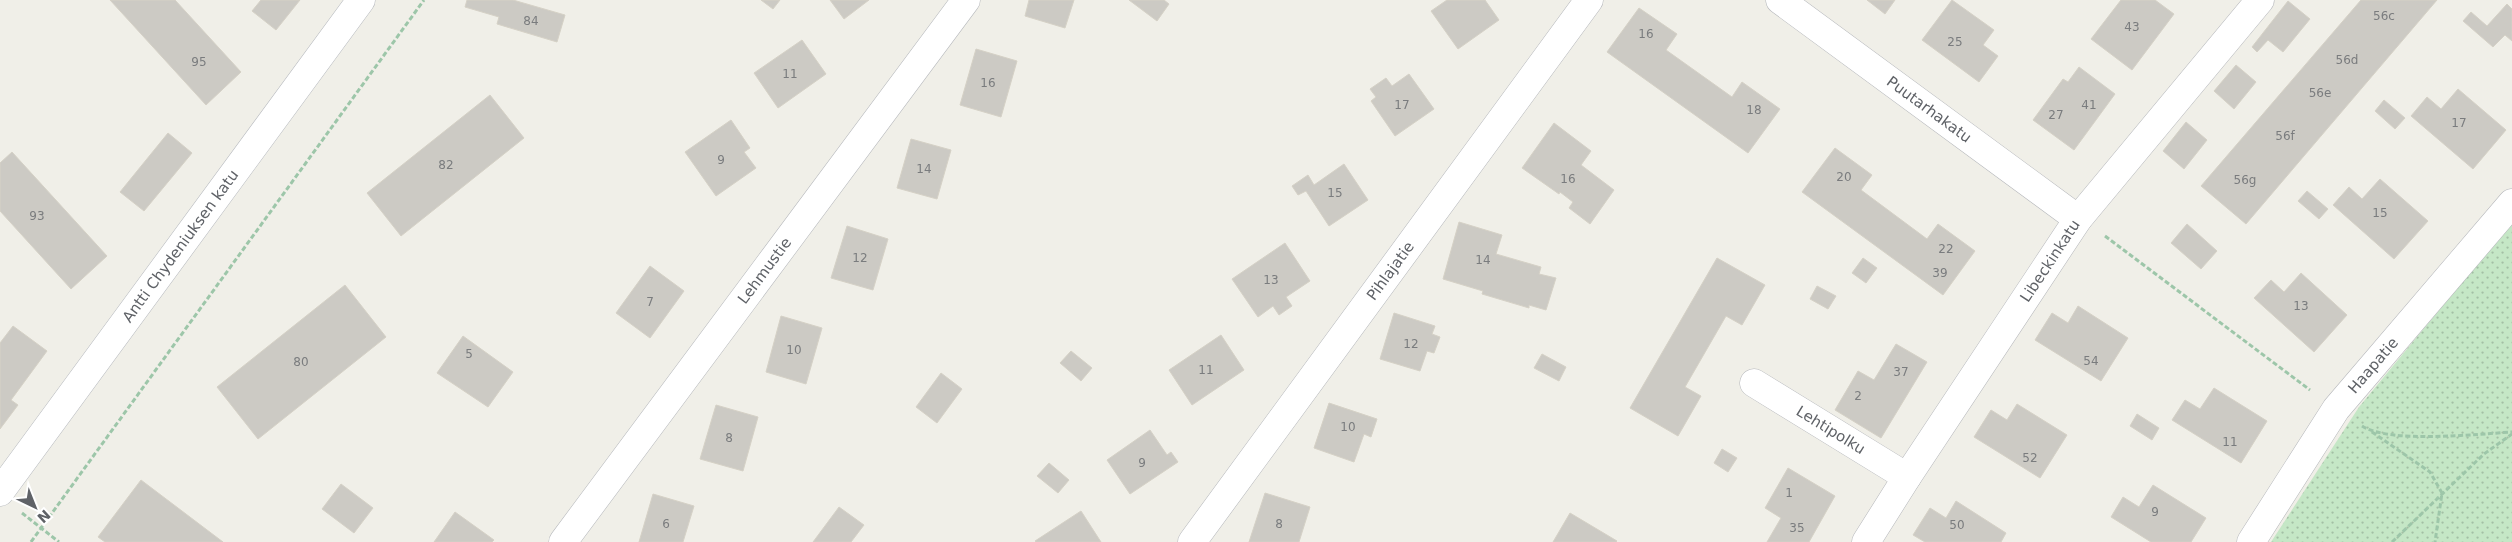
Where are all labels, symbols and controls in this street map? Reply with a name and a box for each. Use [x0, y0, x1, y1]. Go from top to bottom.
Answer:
house number: 56c [2373, 9, 2395, 23]
house number: 84 [523, 14, 539, 28]
house number: 43 [2124, 20, 2140, 34]
house number: 16 [1638, 27, 1654, 41]
house number: 25 [1947, 35, 1963, 49]
house number: 56d [2336, 53, 2358, 67]
house number: 95 [191, 55, 207, 69]
house number: 11 [782, 67, 798, 81]
street label: Puutarhakatu [1883, 73, 1975, 147]
house number: 16 [980, 76, 996, 90]
house number: 56e [2309, 86, 2331, 100]
house number: 17 [1394, 98, 1410, 112]
house number: 41 [2081, 98, 2097, 112]
house number: 18 [1746, 103, 1762, 117]
house number: 27 [2048, 108, 2064, 122]
house number: 17 [2451, 116, 2467, 130]
house number: 56f [2275, 129, 2296, 143]
house number: 9 [717, 153, 725, 167]
house number: 82 [438, 158, 454, 172]
house number: 14 [916, 162, 932, 176]
street label: Antti Chydeniuksen katu [119, 166, 242, 326]
house number: 20 [1836, 170, 1852, 184]
house number: 16 [1560, 172, 1576, 186]
house number: 56g [2234, 173, 2256, 187]
house number: 15 [1327, 186, 1343, 200]
house number: 15 [2372, 206, 2388, 220]
house number: 93 [29, 209, 45, 223]
street label: Libeckinkatu [2016, 216, 2084, 306]
street label: Lehmustie [734, 234, 795, 307]
street label: Pihlajatie [1363, 238, 1418, 304]
house number: 22 [1938, 242, 1954, 256]
house number: 12 [852, 251, 868, 265]
house number: 14 [1475, 253, 1491, 267]
house number: 39 [1932, 266, 1948, 280]
house number: 13 [1263, 273, 1279, 287]
house number: 7 [646, 295, 654, 309]
house number: 13 [2293, 299, 2309, 313]
street label: Haapatie [2344, 334, 2402, 397]
house number: 12 [1403, 337, 1419, 351]
house number: 10 [786, 343, 802, 357]
house number: 5 [465, 347, 473, 361]
house number: 54 [2083, 354, 2099, 368]
house number: 80 [293, 355, 309, 369]
house number: 11 [1198, 363, 1214, 377]
house number: 37 [1893, 365, 1909, 379]
house number: 2 [1854, 389, 1862, 403]
street label: Lehtipolku [1793, 402, 1868, 458]
house number: 10 [1340, 420, 1356, 434]
house number: 8 [725, 431, 733, 445]
house number: 11 [2222, 435, 2238, 449]
house number: 52 [2022, 451, 2038, 465]
house number: 9 [1138, 456, 1146, 470]
north arrow [10, 482, 60, 532]
house number: 1 [1785, 486, 1793, 500]
house number: 9 [2151, 505, 2159, 519]
text: N [34, 507, 54, 526]
house number: 6 [662, 517, 670, 531]
house number: 8 [1275, 517, 1283, 531]
house number: 50 [1949, 518, 1965, 532]
house number: 35 [1789, 521, 1805, 535]

